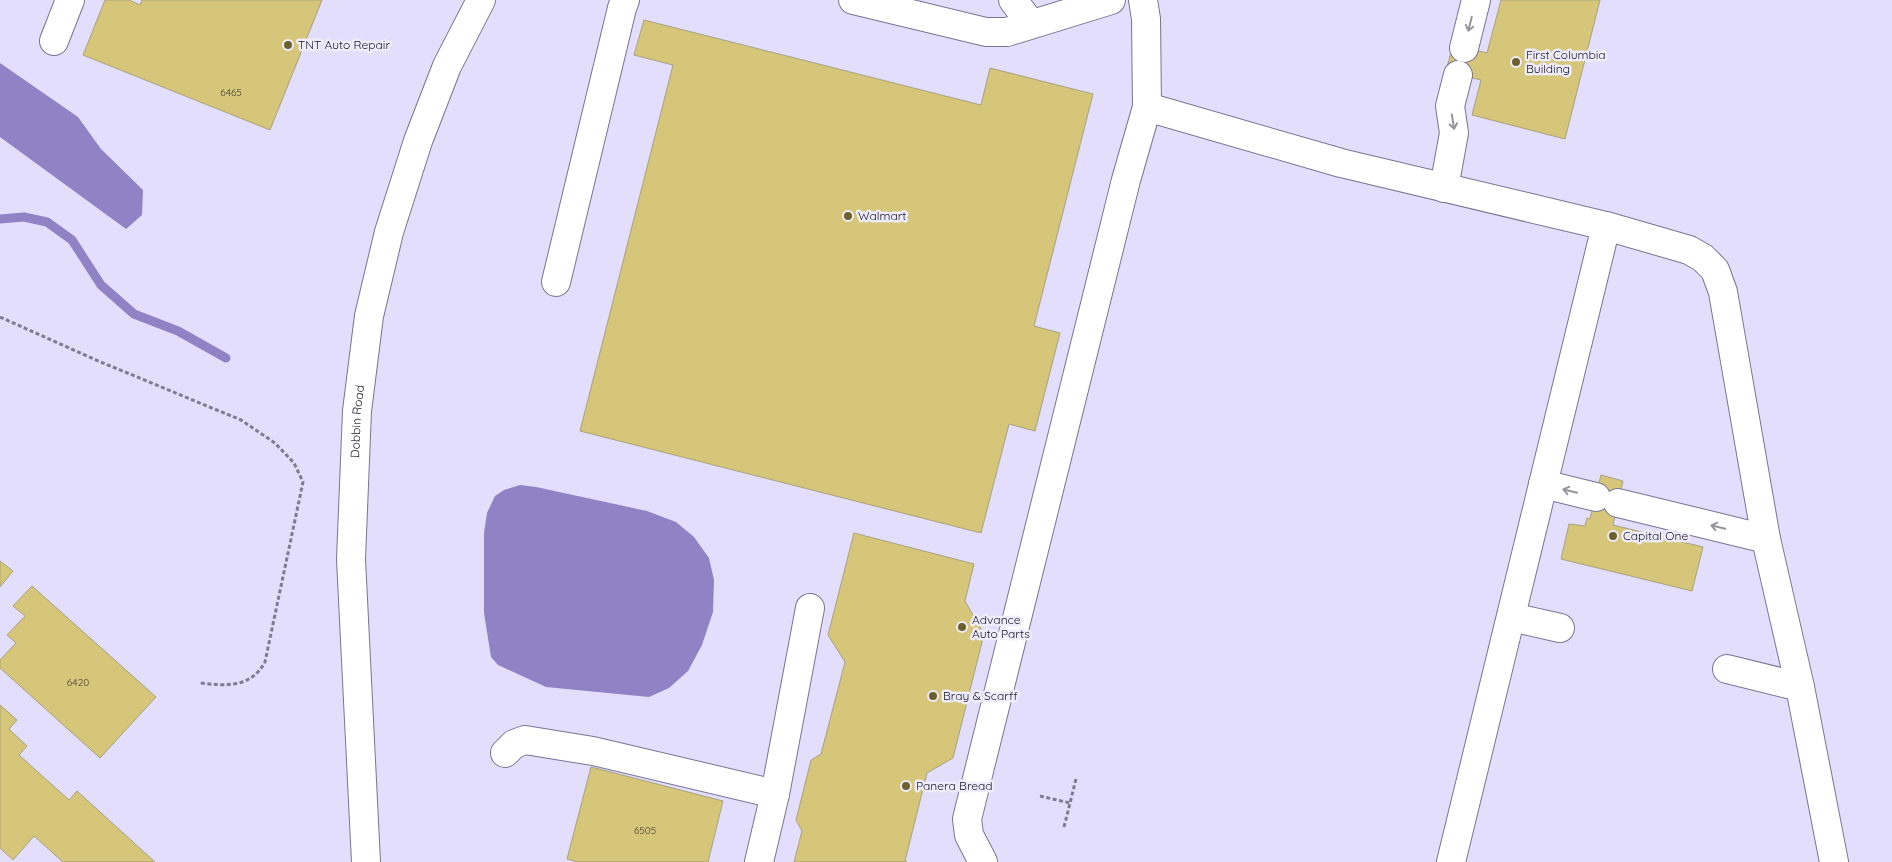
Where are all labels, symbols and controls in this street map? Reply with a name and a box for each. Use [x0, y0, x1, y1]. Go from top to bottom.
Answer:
one-way arrow [1465, 15, 1474, 31]
place label: TNT Auto Repair [298, 37, 390, 52]
marker: TNT Auto Repair [282, 39, 294, 51]
place label: First Columbia Building [1526, 47, 1606, 76]
marker: First Columbia Building [1510, 56, 1522, 68]
house number: 6465 [220, 86, 242, 99]
one-way arrow [1448, 114, 1458, 130]
place label: Walmart [858, 208, 906, 223]
marker: Walmart [842, 210, 854, 222]
street label: Dobbin Road [347, 384, 367, 458]
one-way arrow [1562, 485, 1578, 495]
one-way arrow [1711, 522, 1727, 531]
place label: Capital One [1623, 528, 1688, 543]
marker: Capital One [1607, 530, 1619, 542]
place label: Advance Auto Parts [972, 612, 1030, 641]
marker: Advance Auto Parts [956, 621, 968, 633]
house number: 6420 [67, 676, 89, 689]
place label: Bray & Scarff [943, 688, 1018, 703]
marker: Bray & Scarff [927, 690, 939, 702]
place label: Panera Bread [916, 778, 993, 793]
marker: Panera Bread [900, 780, 912, 792]
house number: 6505 [634, 824, 656, 837]

